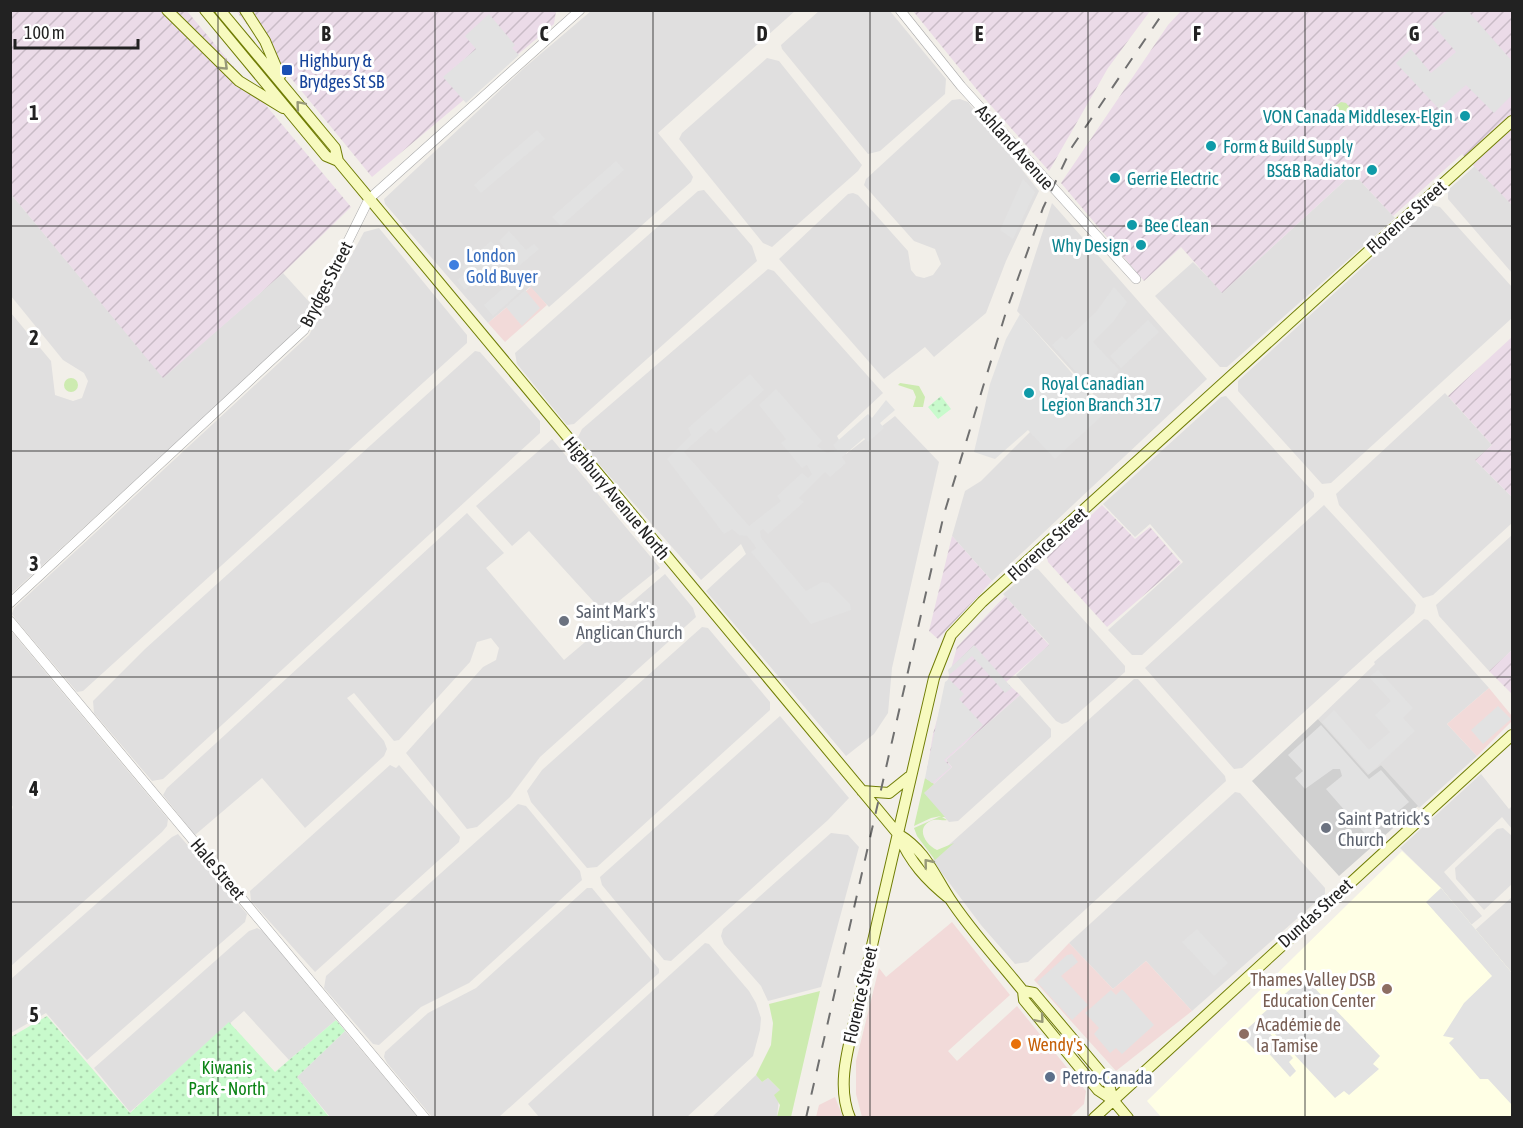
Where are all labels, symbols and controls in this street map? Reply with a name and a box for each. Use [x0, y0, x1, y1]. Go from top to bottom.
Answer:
scale bar [15, 12, 138, 50]
text: 100 m [24, 22, 65, 43]
text: B [321, 22, 331, 45]
text: C [540, 22, 549, 45]
text: D [756, 22, 768, 45]
text: E [975, 22, 984, 45]
text: F [1193, 22, 1201, 45]
text: G [1409, 22, 1420, 45]
place label: Highbury & Brydges St SB [299, 50, 385, 92]
one-way arrow [217, 59, 227, 70]
marker: Highbury & Brydges St SB [280, 63, 294, 77]
street label: Ashland Avenue [972, 100, 1058, 194]
text: 1 [29, 101, 39, 124]
one-way arrow [296, 101, 307, 112]
place label: VON Canada Middlesex-Elgin [1263, 106, 1453, 127]
marker: VON Canada Middlesex-Elgin [1458, 109, 1472, 123]
place label: Form & Build Supply [1223, 136, 1353, 157]
marker: Form & Build Supply [1204, 139, 1218, 153]
place label: BS&B Radiator [1266, 160, 1361, 181]
marker: BS&B Radiator [1365, 163, 1379, 177]
place label: Gerrie Electric [1127, 168, 1219, 189]
marker: Gerrie Electric [1108, 171, 1122, 185]
street label: Florence Street [1362, 176, 1450, 258]
place label: Bee Clean [1144, 215, 1209, 236]
marker: Bee Clean [1125, 218, 1139, 232]
place label: Why Design [1052, 235, 1129, 256]
street label: Brydges Street [295, 238, 357, 330]
marker: Why Design [1134, 238, 1148, 252]
place label: London Gold Buyer [466, 245, 538, 287]
marker: London Gold Buyer [447, 258, 461, 272]
text: 2 [29, 326, 39, 349]
place label: Royal Canadian Legion Branch 317 [1041, 373, 1162, 415]
marker: Royal Canadian Legion Branch 317 [1022, 386, 1036, 400]
street label: Highbury Avenue North [559, 432, 675, 564]
street label: Florence Street [1003, 503, 1091, 585]
text: 3 [29, 552, 39, 575]
place label: Saint Mark's Anglican Church [576, 601, 683, 643]
marker: Saint Mark's Anglican Church [557, 614, 571, 628]
text: 4 [28, 777, 39, 800]
place label: Saint Patrick's Church [1338, 808, 1430, 850]
marker: Saint Patrick's Church [1319, 821, 1333, 835]
street label: Hale Street [186, 834, 250, 904]
one-way arrow [925, 858, 936, 869]
street label: Dundas Street [1274, 874, 1356, 952]
street label: Florence Street [839, 944, 881, 1046]
place label: Thames Valley DSB Education Center [1250, 969, 1376, 1011]
marker: Thames Valley DSB Education Center [1380, 982, 1394, 996]
text: 5 [29, 1003, 39, 1026]
one-way arrow [1033, 1012, 1044, 1023]
place label: Académie de la Tamise [1256, 1014, 1341, 1056]
marker: Académie de la Tamise [1237, 1027, 1251, 1041]
place label: Wendy's [1028, 1034, 1083, 1055]
marker: Wendy's [1009, 1037, 1023, 1051]
park label: Kiwanis Park - North [188, 1057, 266, 1099]
place label: Petro-Canada [1062, 1067, 1153, 1088]
marker: Petro-Canada [1043, 1070, 1057, 1084]

